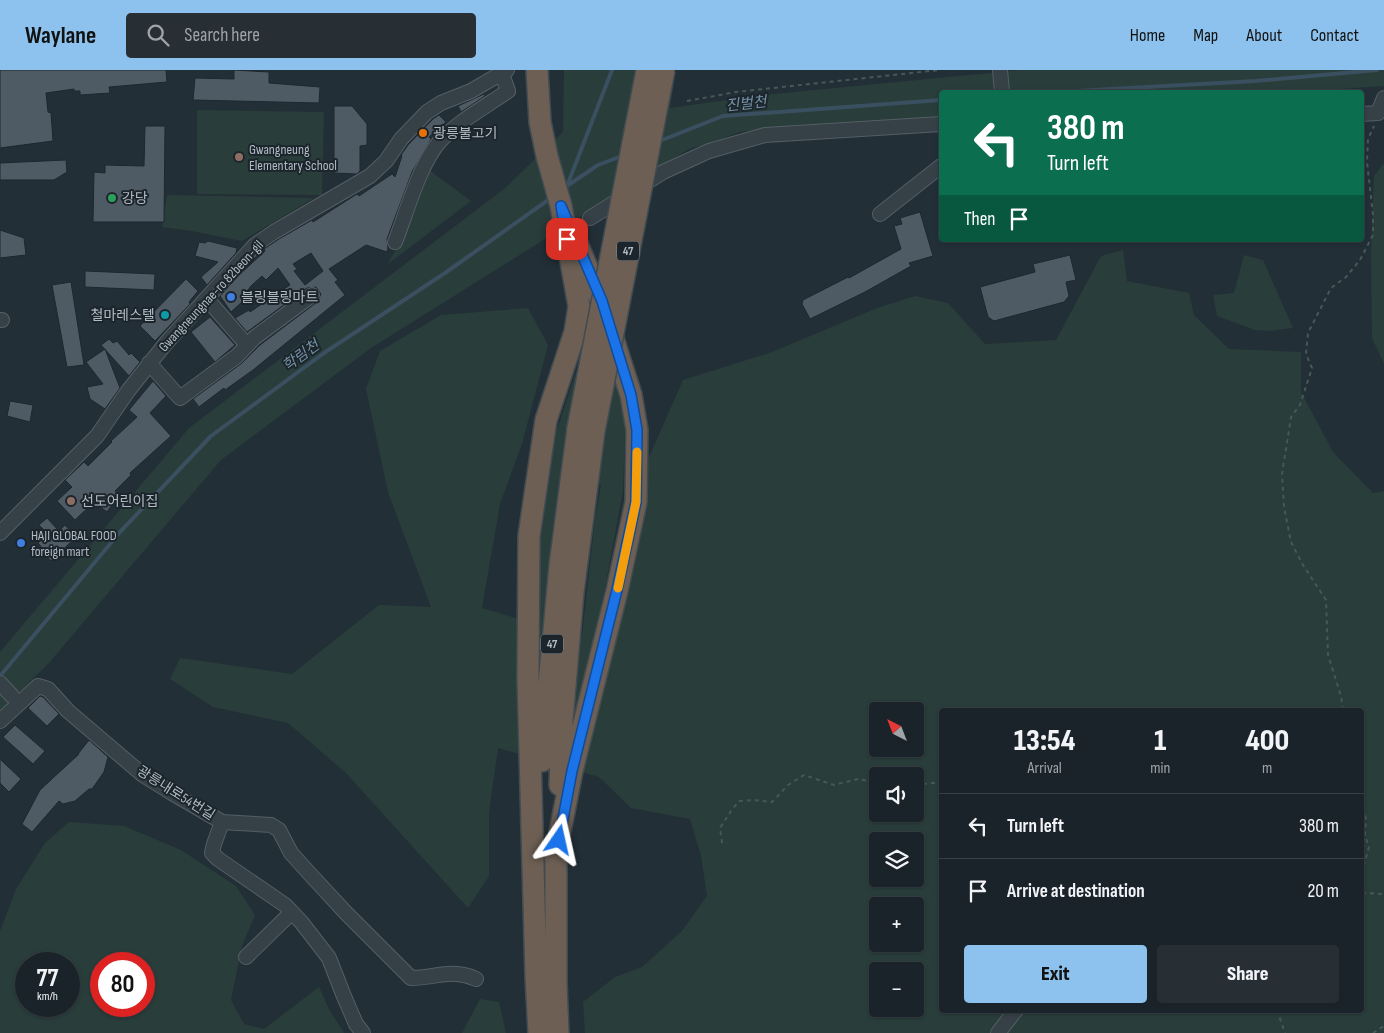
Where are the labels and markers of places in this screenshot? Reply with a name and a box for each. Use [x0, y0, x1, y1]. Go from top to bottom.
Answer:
place label: 광릉불고기 [433, 125, 497, 142]
marker: 광릉불고기 [417, 127, 429, 139]
place label: Gwangneung Elementary School [249, 141, 337, 174]
marker: Gwangneung Elementary School [233, 151, 245, 163]
place label: 강당 [122, 190, 148, 207]
marker: 강당 [106, 192, 118, 204]
pin [546, 218, 588, 260]
place label: 블링블링마트 [241, 289, 318, 306]
marker: 블링블링마트 [225, 291, 237, 303]
place label: 철마레스텔 [91, 307, 155, 324]
marker: 철마레스텔 [159, 309, 171, 321]
place label: 선도어린이집 [81, 493, 158, 510]
marker: 선도어린이집 [65, 495, 77, 507]
place label: HAJI GLOBAL FOOD foreign mart [31, 527, 117, 560]
marker: HAJI GLOBAL FOOD foreign mart [15, 537, 27, 549]

